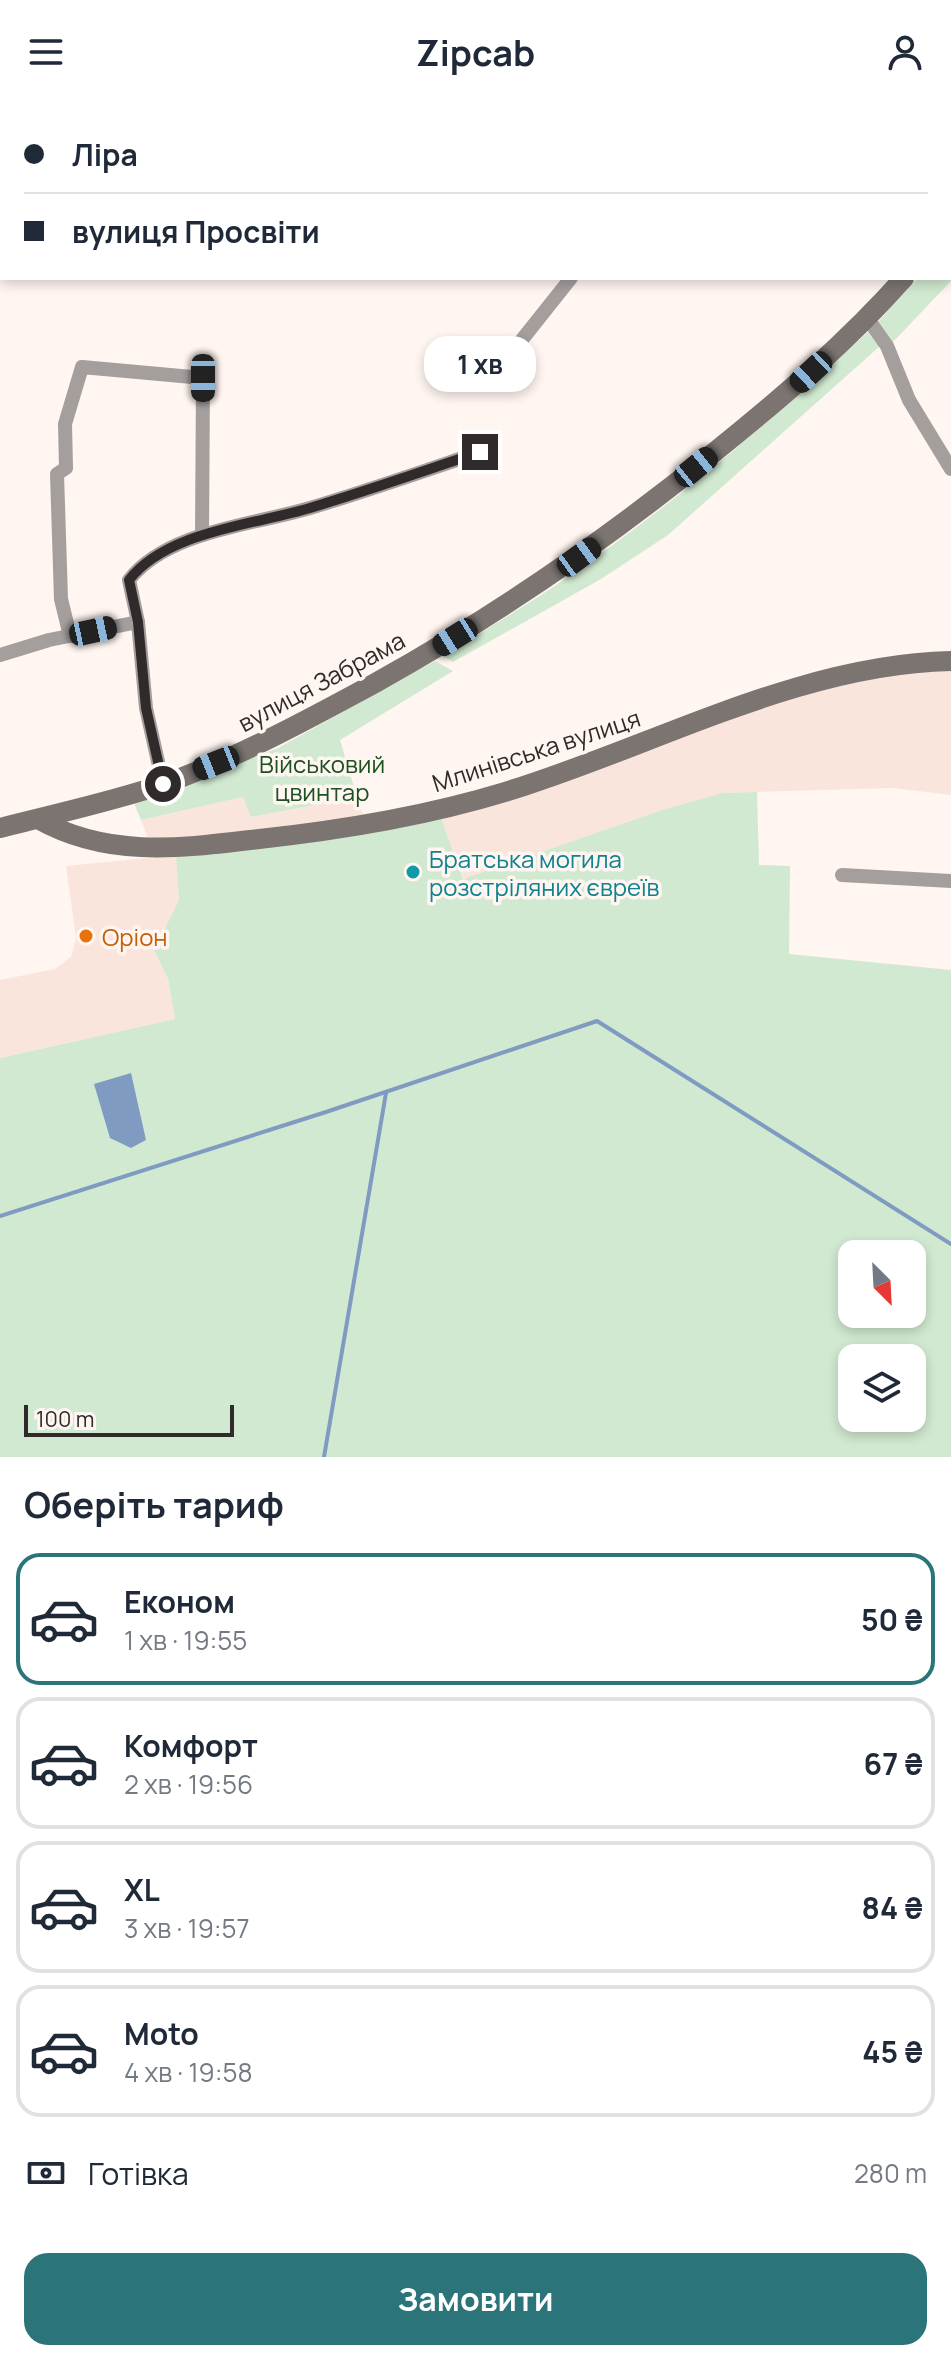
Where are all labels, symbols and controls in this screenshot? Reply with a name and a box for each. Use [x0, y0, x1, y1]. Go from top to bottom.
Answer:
text: Zipcab [416, 28, 535, 77]
icon: menu [24, 30, 68, 74]
icon: person [883, 30, 927, 74]
text: Ліра [72, 134, 138, 175]
text: вулиця Просвіти [72, 211, 320, 252]
callout: 1 хв [424, 336, 536, 392]
text: 1 хв [457, 346, 503, 382]
car [785, 347, 837, 397]
car [191, 354, 215, 402]
route end [462, 434, 498, 470]
car [670, 443, 722, 491]
car [553, 533, 605, 581]
car [67, 614, 119, 648]
car [428, 614, 482, 660]
street label: вулиця Забрама [232, 623, 410, 739]
street label: Млинівська вулиця [428, 701, 644, 799]
car [189, 743, 243, 783]
park label: Військовий цвинтар [259, 747, 385, 808]
route start [145, 766, 181, 802]
place label: Братська могила розстріляних євреїв [429, 842, 660, 903]
marker: Братська могила розстріляних євреїв [404, 863, 422, 881]
place label: Оріон [102, 920, 168, 953]
marker: Оріон [77, 927, 95, 945]
north arrow [838, 1240, 926, 1328]
map controls [838, 1240, 926, 1432]
button: layers [838, 1344, 926, 1432]
scale bar [24, 1401, 234, 1437]
text: 100 m [36, 1404, 94, 1434]
text: Оберіть тариф [24, 1480, 284, 1529]
text: Економ [124, 1581, 235, 1622]
icon: car [28, 1583, 100, 1655]
text: 50 ₴ [861, 1599, 923, 1640]
text: 1 хв · 19:55 [124, 1622, 247, 1658]
text: Комфорт [124, 1725, 258, 1766]
icon: car [28, 1727, 100, 1799]
text: 67 ₴ [864, 1743, 923, 1784]
text: 2 хв · 19:56 [124, 1766, 253, 1802]
text: XL [124, 1869, 160, 1910]
icon: car [28, 1871, 100, 1943]
text: 84 ₴ [862, 1887, 923, 1928]
text: 3 хв · 19:57 [124, 1910, 250, 1946]
text: Moto [124, 2013, 199, 2054]
icon: car [28, 2015, 100, 2087]
text: 45 ₴ [862, 2031, 923, 2072]
text: 4 хв · 19:58 [124, 2054, 253, 2090]
icon: cash [24, 2151, 68, 2195]
text: Готівка [88, 2153, 189, 2194]
text: 280 m [854, 2155, 927, 2191]
button: Замовити [24, 2253, 927, 2345]

